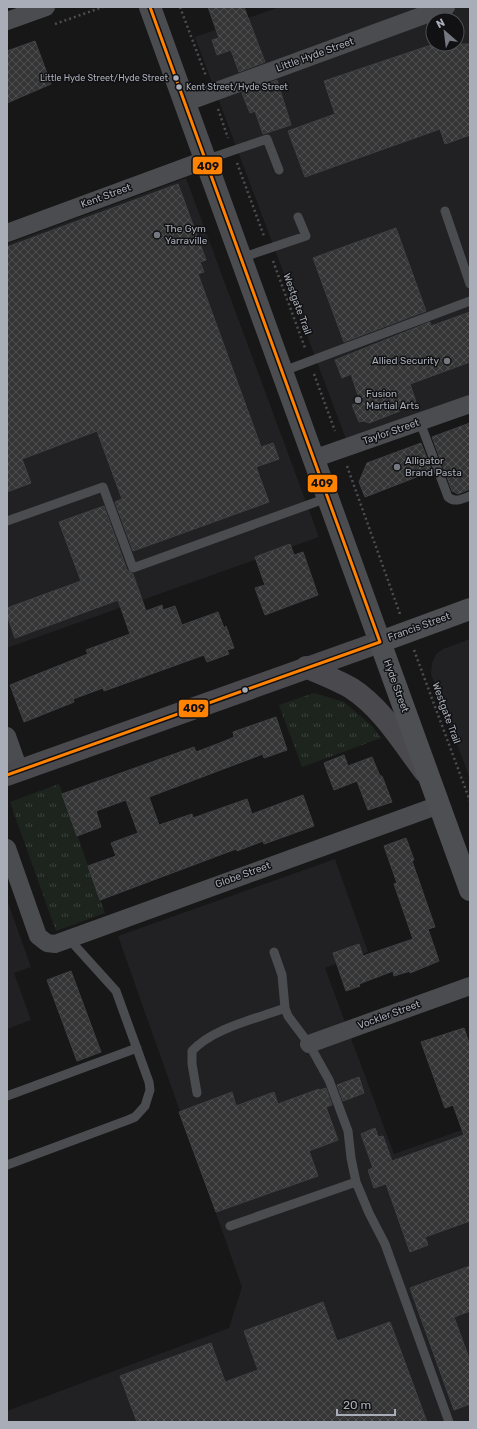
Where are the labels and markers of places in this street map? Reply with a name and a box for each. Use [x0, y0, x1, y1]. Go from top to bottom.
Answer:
place label: Little Hyde Street/Hyde Street [40, 73, 168, 83]
marker: Little Hyde Street/Hyde Street [171, 73, 181, 83]
marker: Kent Street/Hyde Street [174, 82, 184, 92]
place label: Kent Street/Hyde Street [186, 82, 288, 92]
place label: The Gym Yarraville [165, 223, 208, 247]
marker: The Gym Yarraville [152, 230, 162, 240]
place label: Allied Security [372, 355, 439, 367]
marker: Allied Security [442, 356, 452, 366]
place label: Fusion Martial Arts [366, 388, 419, 412]
marker: Fusion Martial Arts [353, 395, 363, 405]
place label: Alligator Brand Pasta [405, 455, 462, 479]
marker: Alligator Brand Pasta [392, 462, 402, 472]
unlabelled marker [240, 685, 250, 695]

